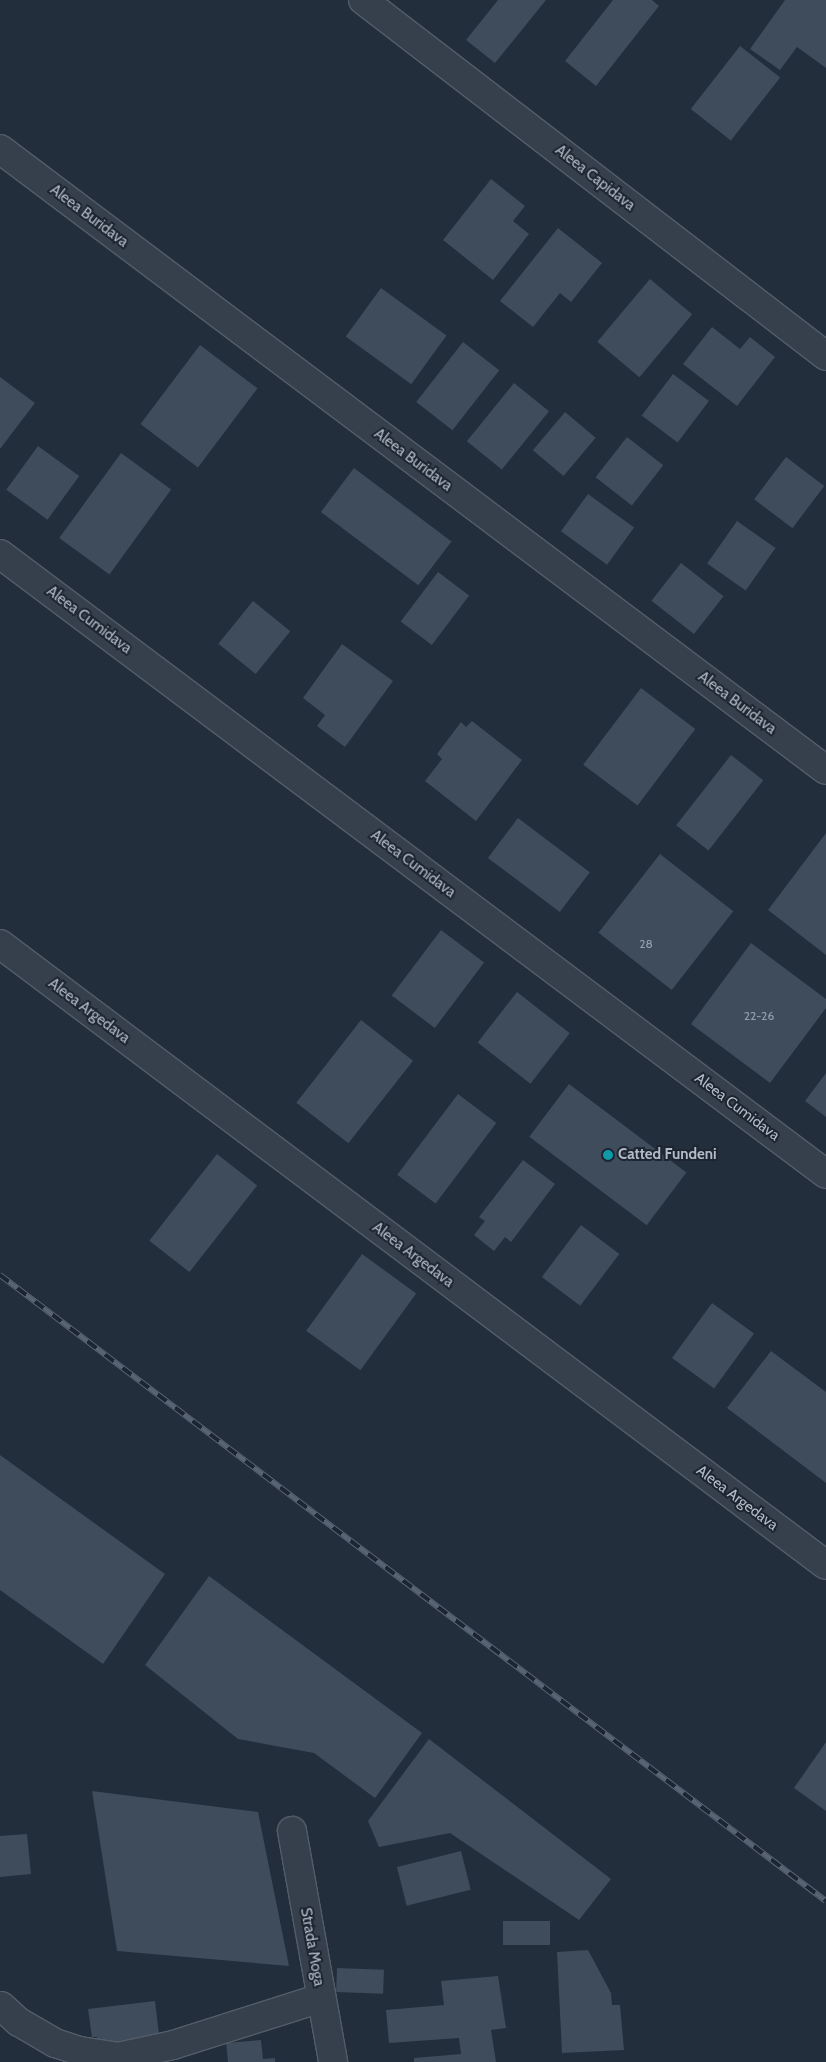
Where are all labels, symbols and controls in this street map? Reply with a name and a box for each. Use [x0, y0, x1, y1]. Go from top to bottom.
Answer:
street label: Aleea Capidava [552, 141, 638, 215]
street label: Aleea Buridava [46, 181, 132, 251]
street label: Aleea Buridava [370, 425, 456, 495]
street label: Aleea Cumidava [43, 582, 135, 658]
street label: Aleea Buridava [694, 668, 780, 738]
street label: Aleea Cumidava [367, 826, 459, 902]
house number: 28 [639, 937, 653, 951]
street label: Aleea Argedava [45, 975, 133, 1047]
house number: 22-26 [744, 1009, 774, 1023]
street label: Aleea Cumidava [691, 1069, 783, 1145]
place label: Catted Fundeni [618, 1146, 717, 1164]
marker: Catted Fundeni [602, 1149, 614, 1161]
street label: Aleea Argedava [369, 1219, 457, 1291]
street label: Aleea Argedava [693, 1462, 781, 1534]
street label: Strada Moga [296, 1906, 328, 1988]

